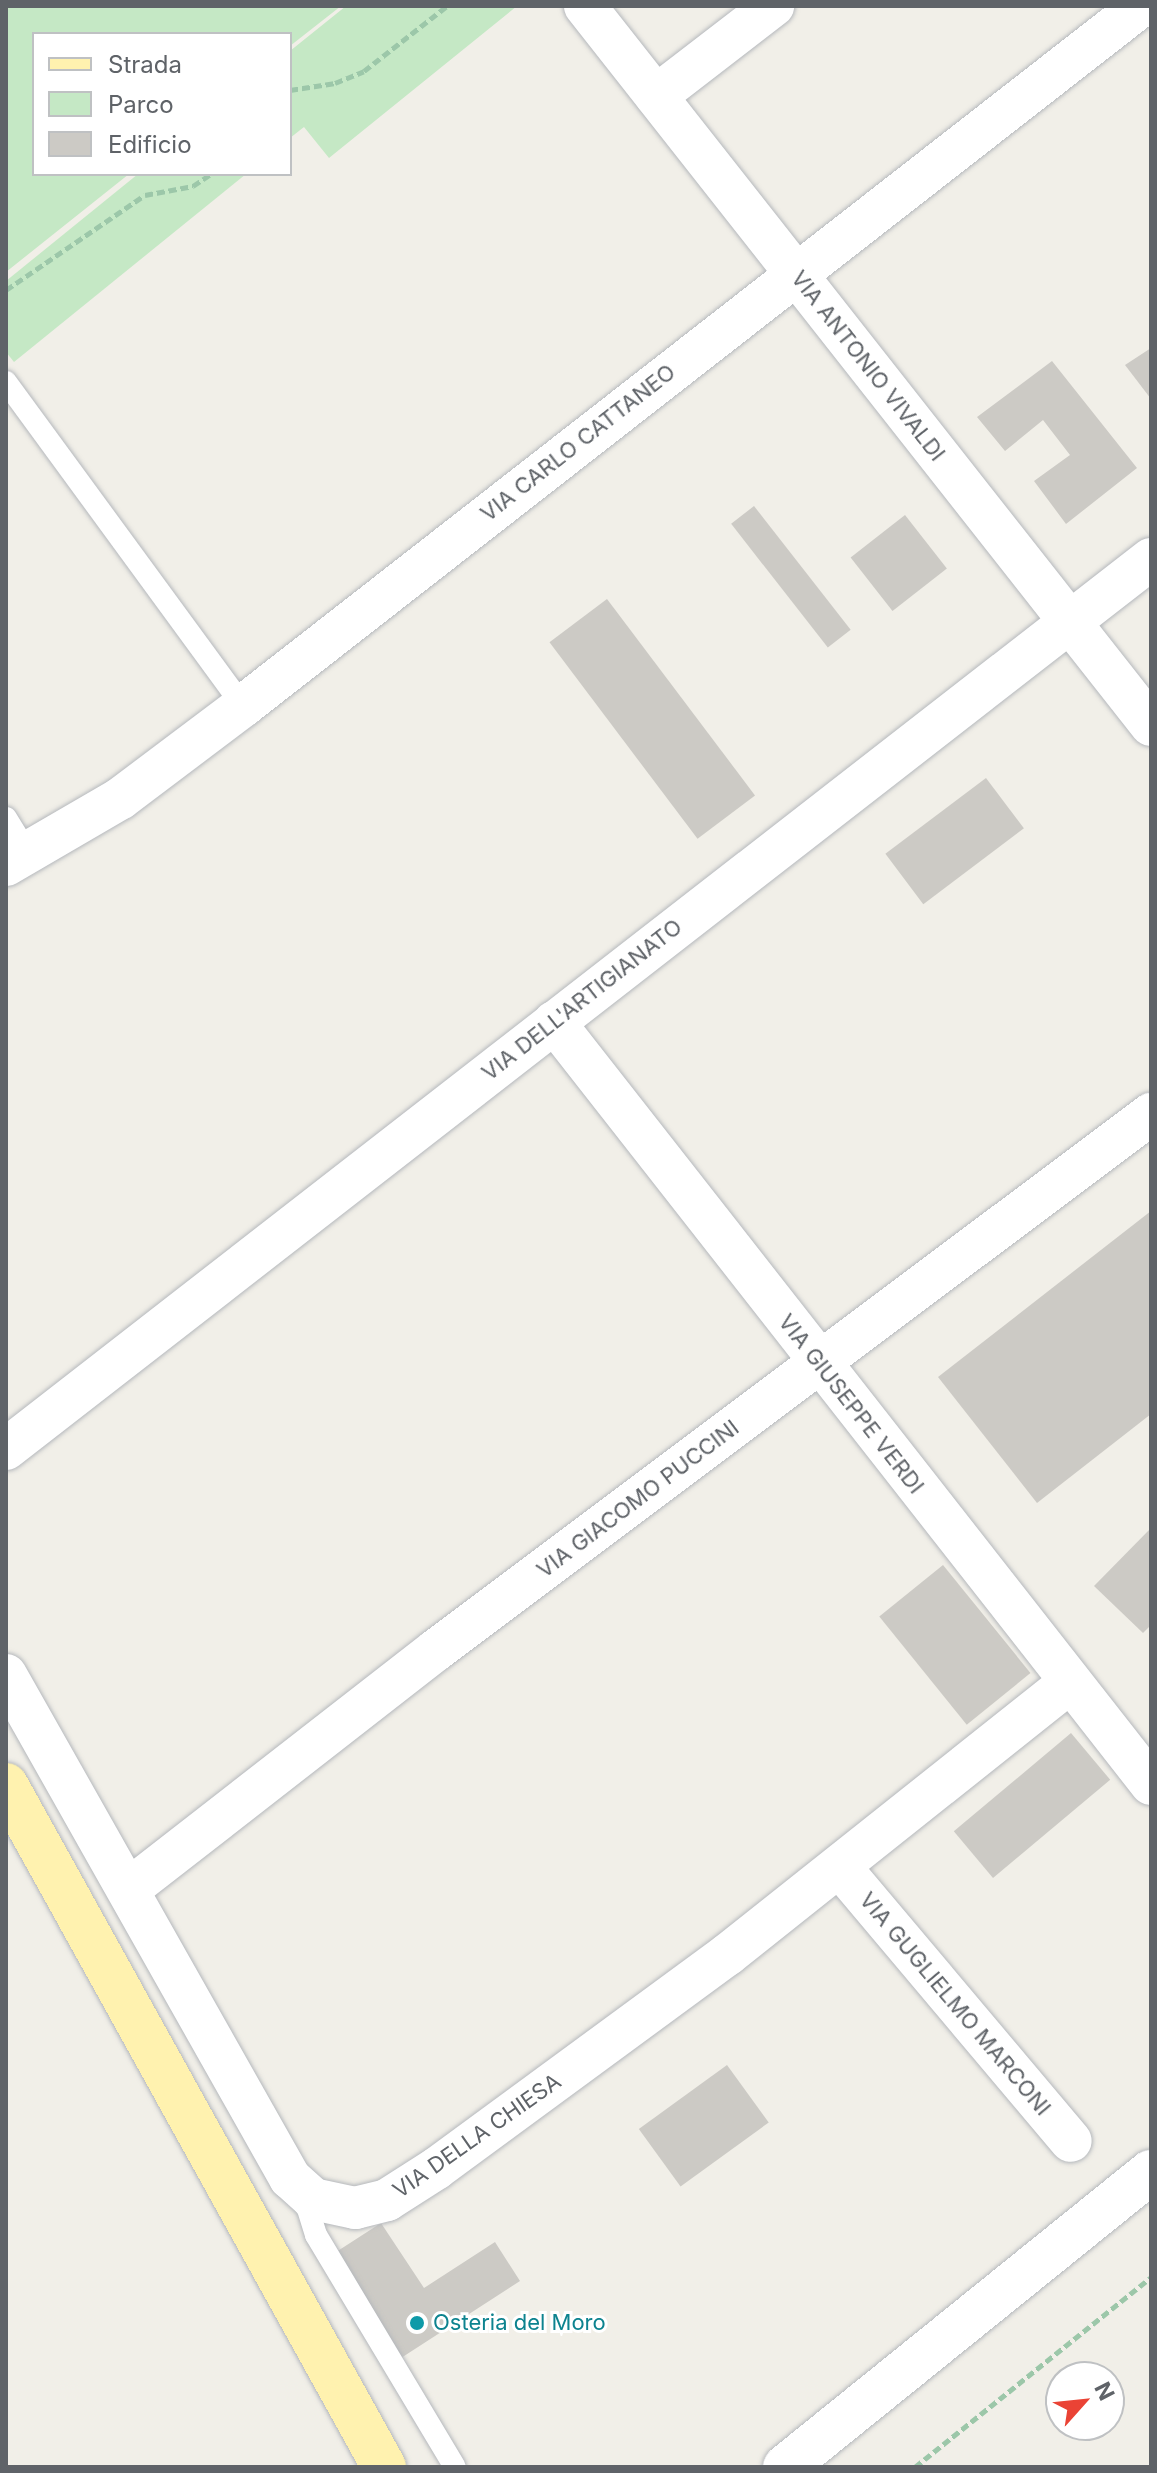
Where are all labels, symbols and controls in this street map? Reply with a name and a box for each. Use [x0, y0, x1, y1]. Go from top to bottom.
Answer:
legend [32, 32, 292, 176]
text: Strada [108, 50, 182, 79]
text: Parco [108, 90, 174, 119]
text: Edificio [108, 130, 192, 159]
street label: VIA ANTONIO VIVALDI [785, 266, 951, 466]
street label: VIA CARLO CATTANEO [475, 359, 681, 527]
street label: VIA DELL'ARTIGIANATO [477, 914, 687, 1086]
street label: VIA GIUSEPPE VERDI [773, 1309, 929, 1499]
street label: VIA GIACOMO PUCCINI [532, 1414, 744, 1584]
street label: VIA GUGLIELMO MARCONI [854, 1887, 1056, 2121]
street label: VIA DELLA CHIESA [388, 2068, 566, 2204]
place label: Osteria del Moro [433, 2310, 606, 2336]
marker: Osteria del Moro [408, 2314, 426, 2332]
north arrow [1045, 2361, 1125, 2441]
text: N [1089, 2378, 1120, 2404]

